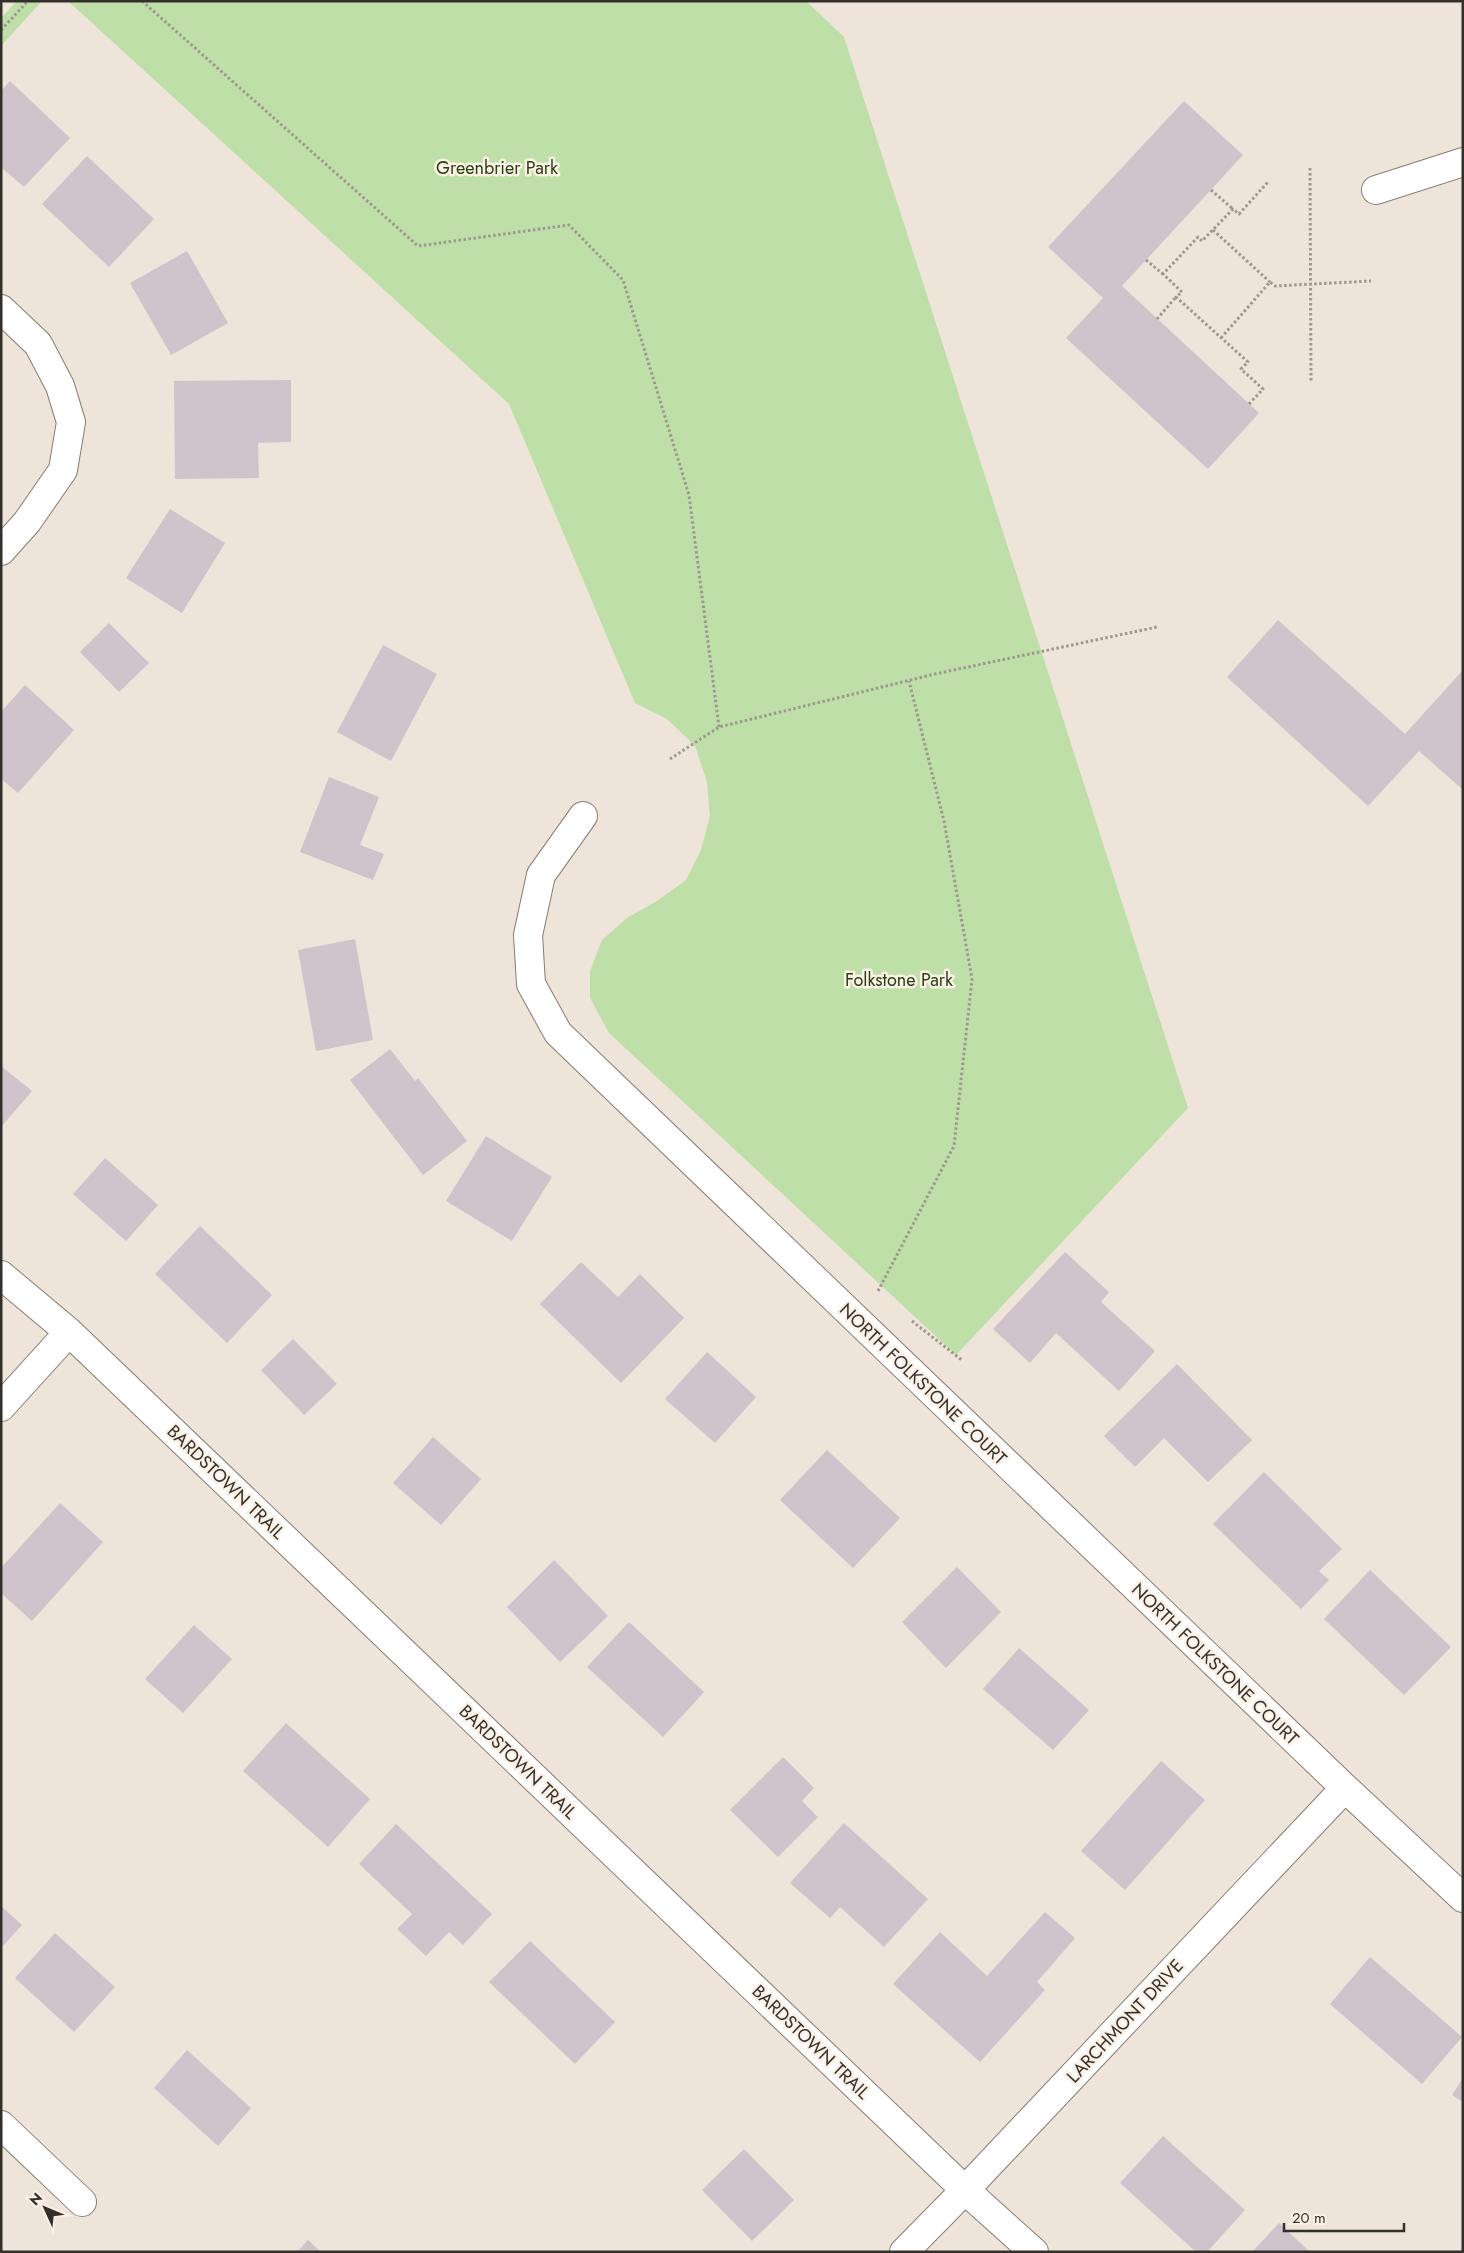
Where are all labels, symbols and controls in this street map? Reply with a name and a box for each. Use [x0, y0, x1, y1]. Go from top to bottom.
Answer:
park label: Greenbrier Park [436, 155, 558, 181]
park label: Folkstone Park [845, 967, 953, 993]
street label: NORTH FOLKSTONE COURT [834, 1297, 1013, 1471]
street label: BARDSTOWN TRAIL [161, 1419, 291, 1545]
street label: NORTH FOLKSTONE COURT [1126, 1577, 1305, 1751]
street label: BARDSTOWN TRAIL [453, 1699, 583, 1825]
street label: LARCHMONT DRIVE [1061, 1953, 1189, 2089]
street label: BARDSTOWN TRAIL [746, 1979, 876, 2105]
north arrow [20, 2183, 70, 2233]
text: N [25, 2188, 47, 2210]
scale bar [1284, 2200, 1404, 2232]
text: 20 m [1292, 2207, 1326, 2229]

